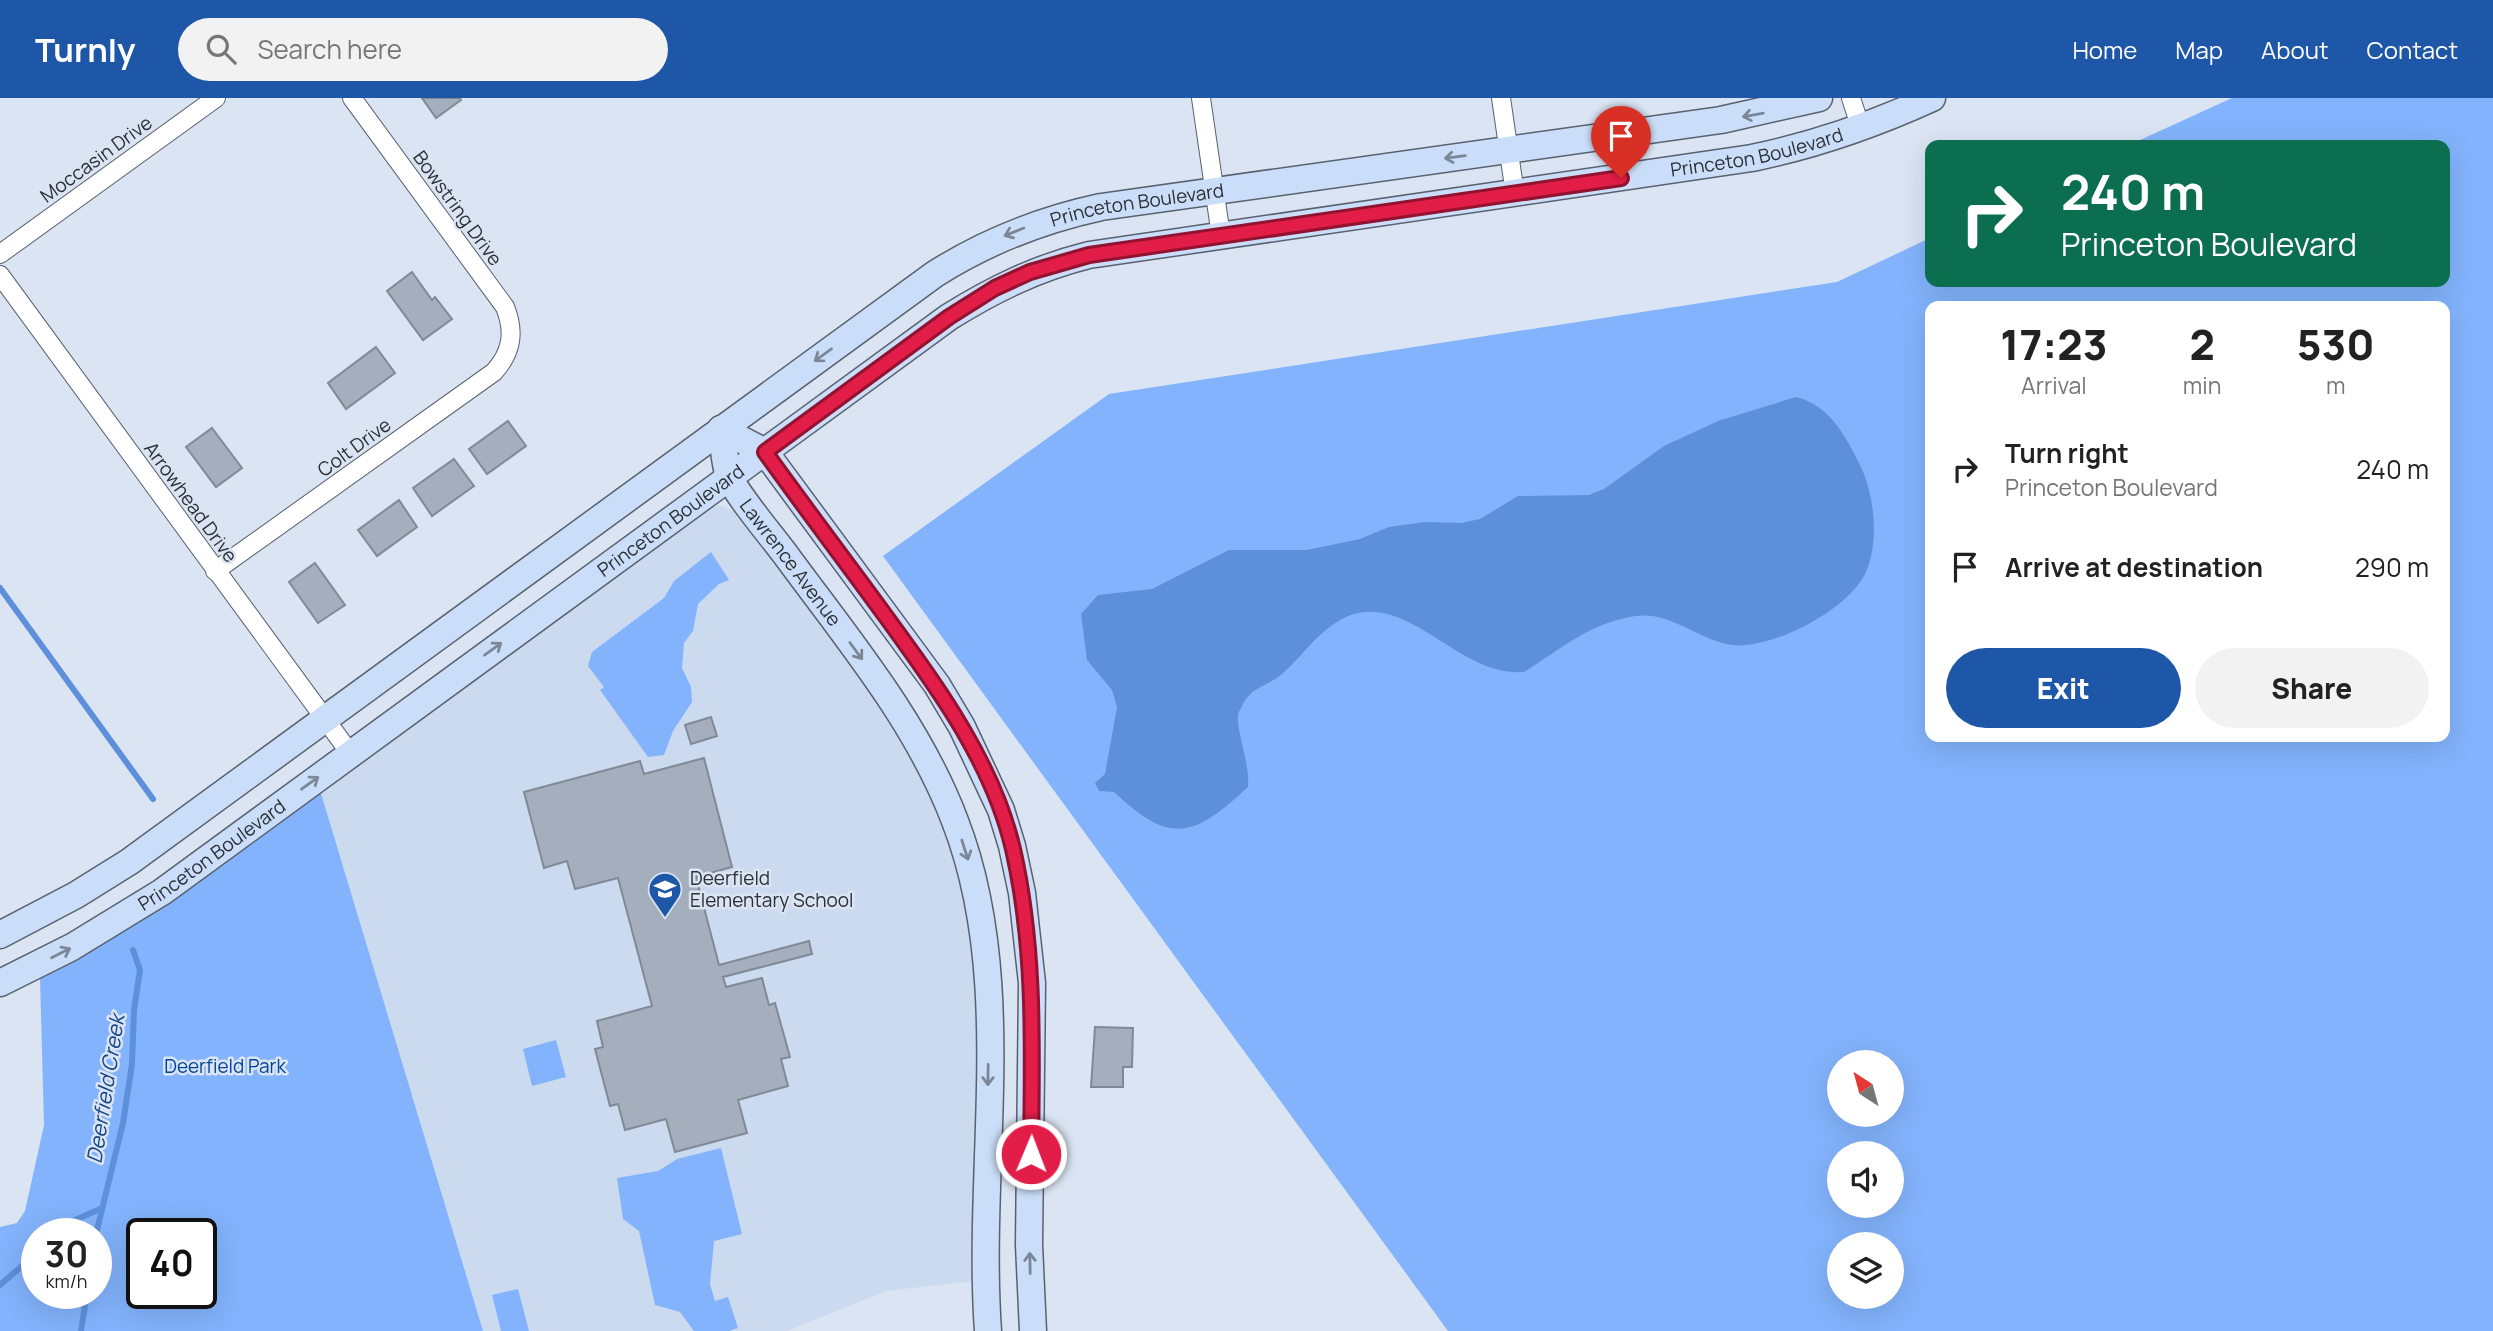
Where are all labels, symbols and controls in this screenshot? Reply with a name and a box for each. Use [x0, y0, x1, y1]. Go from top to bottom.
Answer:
search box [178, 18, 668, 81]
text: Turnly [35, 27, 136, 72]
icon: search [202, 30, 240, 68]
text: Search here [258, 31, 402, 67]
text: Home [2072, 33, 2137, 66]
text: Map [2175, 33, 2223, 66]
text: About [2261, 33, 2329, 66]
text: Contact [2367, 33, 2458, 66]
pin [1591, 106, 1651, 178]
one-way arrow [1742, 108, 1765, 122]
street label: Moccasin Drive [35, 110, 157, 208]
icon: arrive [1602, 117, 1640, 155]
street label: Princeton Boulevard [1669, 121, 1846, 183]
street label: Bowstring Drive [407, 145, 509, 271]
one-way arrow [1444, 151, 1467, 164]
text: 240 m [2061, 158, 2205, 225]
icon: right [1946, 168, 2037, 259]
street label: Princeton Boulevard [1047, 177, 1226, 233]
text: Princeton Boulevard [2061, 222, 2357, 266]
one-way arrow [1004, 227, 1025, 240]
text: 17:23 [2000, 315, 2107, 373]
text: 2 [2189, 315, 2215, 373]
text: 530 [2297, 315, 2375, 373]
one-way arrow [814, 347, 833, 362]
text: Arrival [2021, 369, 2087, 401]
text: min [2183, 369, 2221, 401]
text: m [2326, 369, 2345, 401]
street label: Colt Drive [312, 411, 396, 483]
text: Turn right [2005, 435, 2129, 471]
street label: Arrowhead Drive [138, 436, 244, 568]
icon: right [1946, 450, 1984, 488]
text: 240 m [2356, 451, 2429, 487]
street label: Princeton Boulevard [592, 458, 749, 583]
text: Princeton Boulevard [2005, 471, 2218, 503]
street label: Lawrence Avenue [734, 493, 847, 631]
icon: arrive [1946, 548, 1984, 586]
text: Arrive at destination [2005, 549, 2263, 585]
text: 290 m [2355, 549, 2429, 585]
one-way arrow [849, 641, 863, 660]
one-way arrow [483, 642, 502, 656]
button: Exit [1946, 648, 2181, 728]
button: Share [2195, 648, 2429, 728]
one-way arrow [300, 776, 319, 791]
street label: Princeton Boulevard [133, 793, 291, 917]
one-way arrow [959, 838, 972, 860]
place label: Deerfield Elementary School [690, 865, 853, 913]
school or university icon: Deerfield Elementary School [646, 870, 684, 919]
one-way arrow [50, 945, 71, 959]
water label: Deerfield Creek [79, 1010, 131, 1165]
north arrow [1827, 1050, 1904, 1127]
map controls [1827, 1050, 1904, 1309]
park label: Deerfield Park [164, 1053, 286, 1079]
one-way arrow [981, 1063, 995, 1086]
position arrow [994, 1117, 1068, 1191]
button: sound [1827, 1141, 1904, 1218]
speed limit sign: 40 [126, 1218, 217, 1309]
text: 30 [45, 1230, 88, 1278]
button: layers [1827, 1232, 1904, 1309]
one-way arrow [1023, 1252, 1036, 1275]
text: km/h [46, 1269, 87, 1293]

